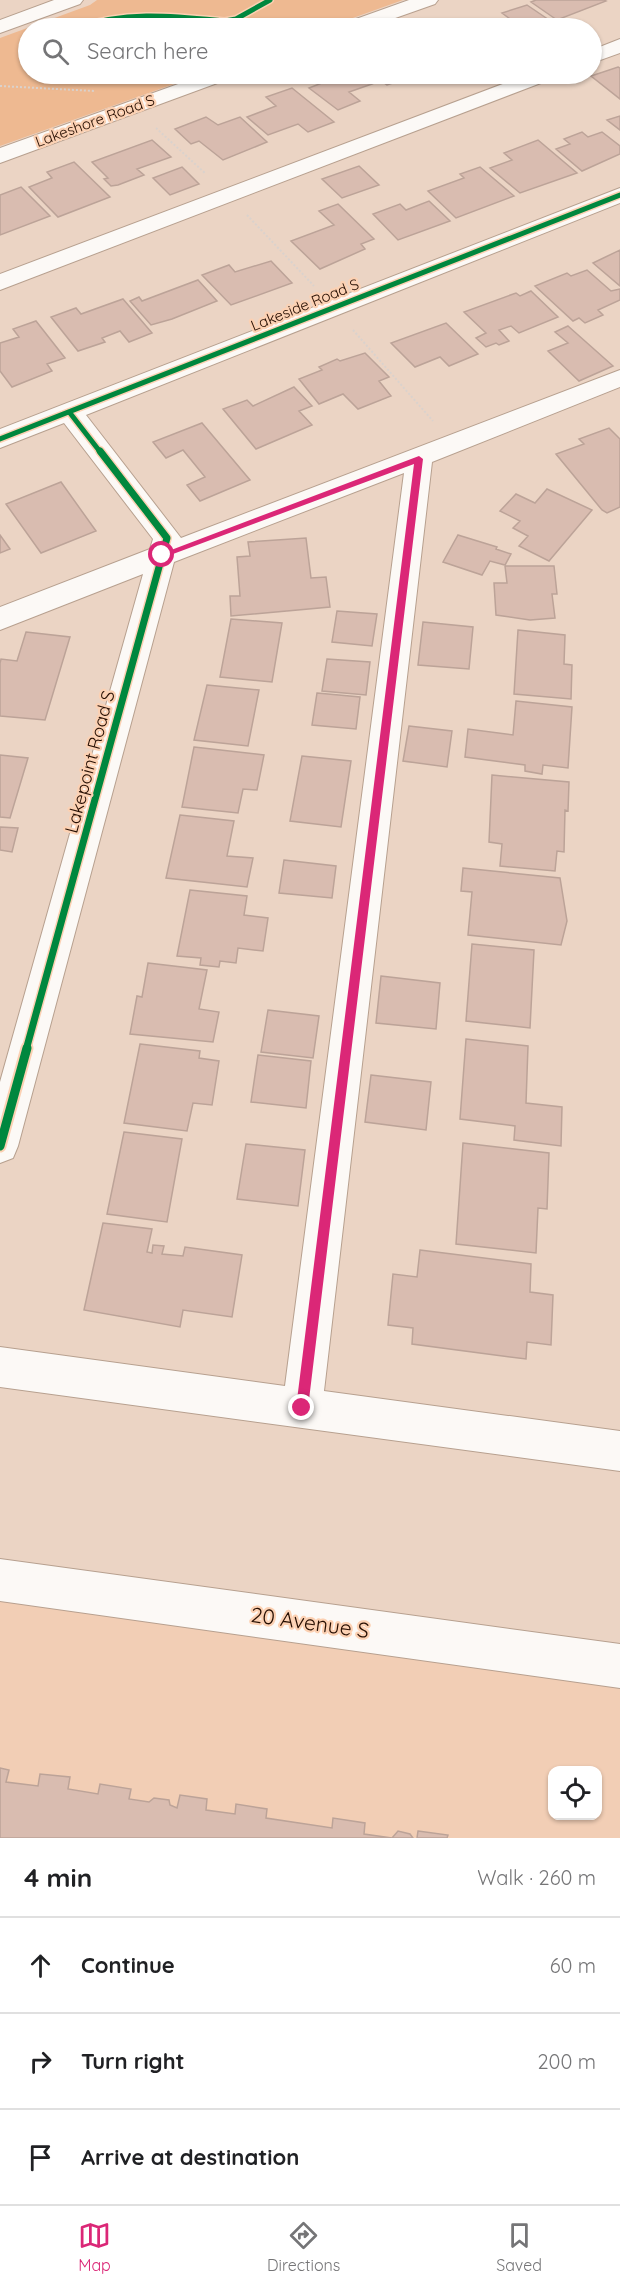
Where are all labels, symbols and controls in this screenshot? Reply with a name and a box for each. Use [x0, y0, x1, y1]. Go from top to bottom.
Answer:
search box [18, 18, 602, 84]
icon: search [39, 35, 72, 68]
text: Search here [87, 37, 208, 65]
street label: Lakeshore Road S [33, 90, 157, 151]
street label: Lakeside Road S [248, 274, 362, 335]
route start [148, 541, 174, 567]
street label: Lakepoint Road S [59, 688, 120, 836]
route end [288, 1394, 314, 1420]
street label: 20 Avenue S [249, 1601, 371, 1643]
map controls [548, 1766, 602, 1820]
button: locate [548, 1766, 602, 1820]
text: 4 min [24, 1861, 92, 1894]
text: Walk · 260 m [477, 1865, 596, 1890]
icon: ahead [24, 1949, 57, 1982]
text: Continue [81, 1951, 175, 1979]
text: 60 m [550, 1953, 596, 1978]
icon: right [24, 2045, 57, 2078]
text: Turn right [81, 2047, 185, 2075]
text: 200 m [537, 2049, 596, 2074]
icon: arrive [24, 2141, 57, 2174]
text: Arrive at destination [81, 2143, 299, 2171]
tab: Map [78, 2219, 111, 2275]
tab: Directions [267, 2219, 340, 2275]
tab: Saved [496, 2219, 542, 2275]

